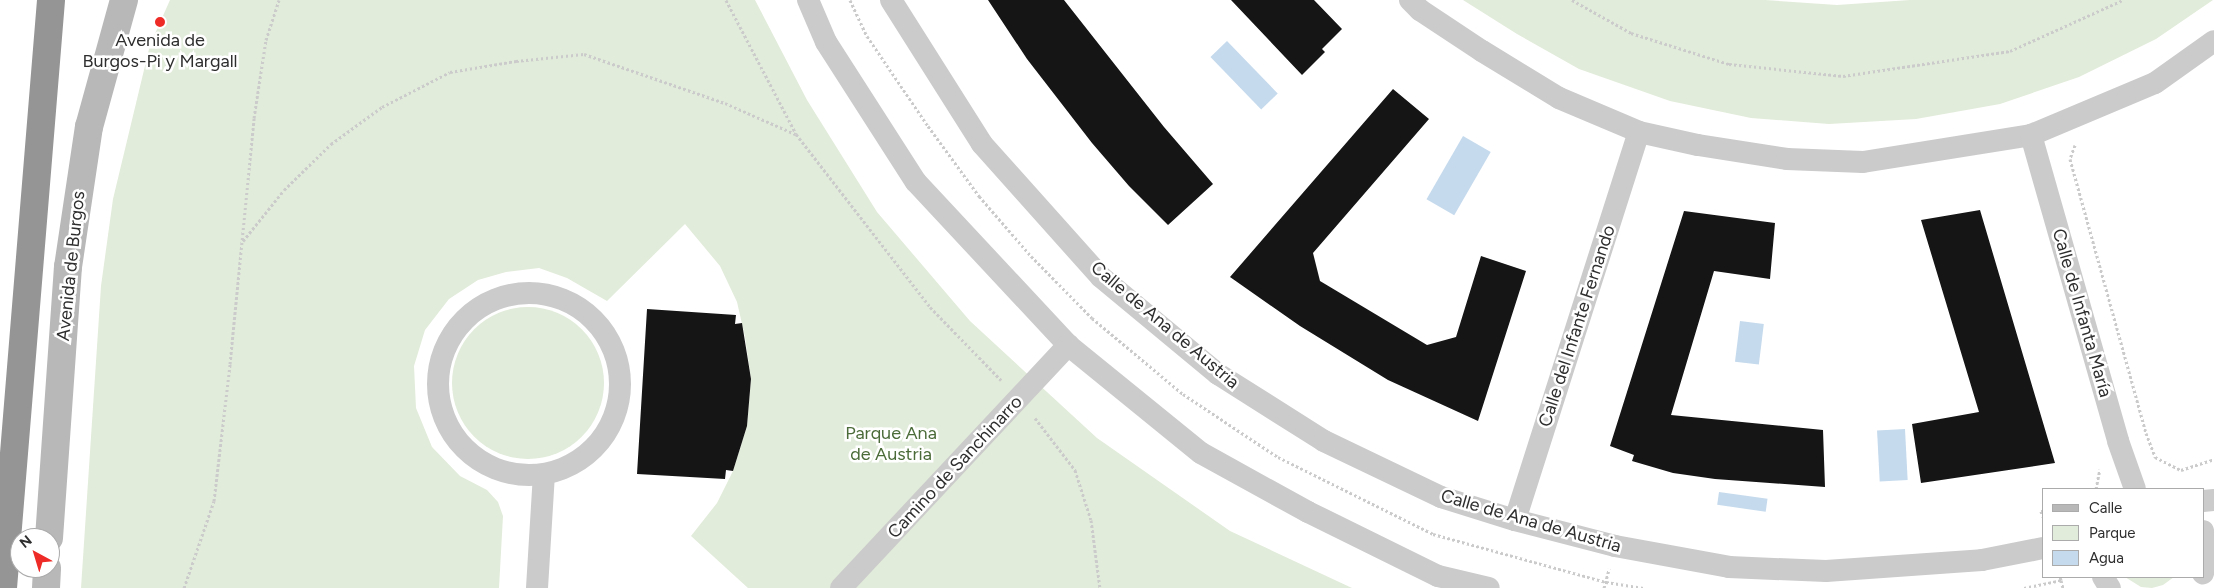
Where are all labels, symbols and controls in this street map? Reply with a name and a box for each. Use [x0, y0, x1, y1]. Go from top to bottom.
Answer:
marker: Avenida de Burgos-Pi y Margall [154, 16, 166, 28]
place label: Avenida de Burgos-Pi y Margall [82, 30, 238, 72]
street label: Avenida de Burgos [52, 190, 90, 342]
street label: Calle del Infante Fernando [1534, 222, 1620, 430]
street label: Calle de Infanta María [2048, 226, 2116, 400]
street label: Calle de Ana de Austria [1087, 257, 1243, 393]
street label: Camino de Sanchinarro [883, 391, 1027, 543]
park label: Parque Ana de Austria [845, 423, 937, 466]
street label: Calle de Ana de Austria [1438, 485, 1624, 557]
legend [2042, 488, 2204, 578]
text: Calle [2089, 499, 2122, 517]
text: Parque [2089, 524, 2136, 542]
north arrow [10, 528, 60, 578]
text: N [16, 532, 35, 552]
text: Agua [2089, 549, 2124, 567]

